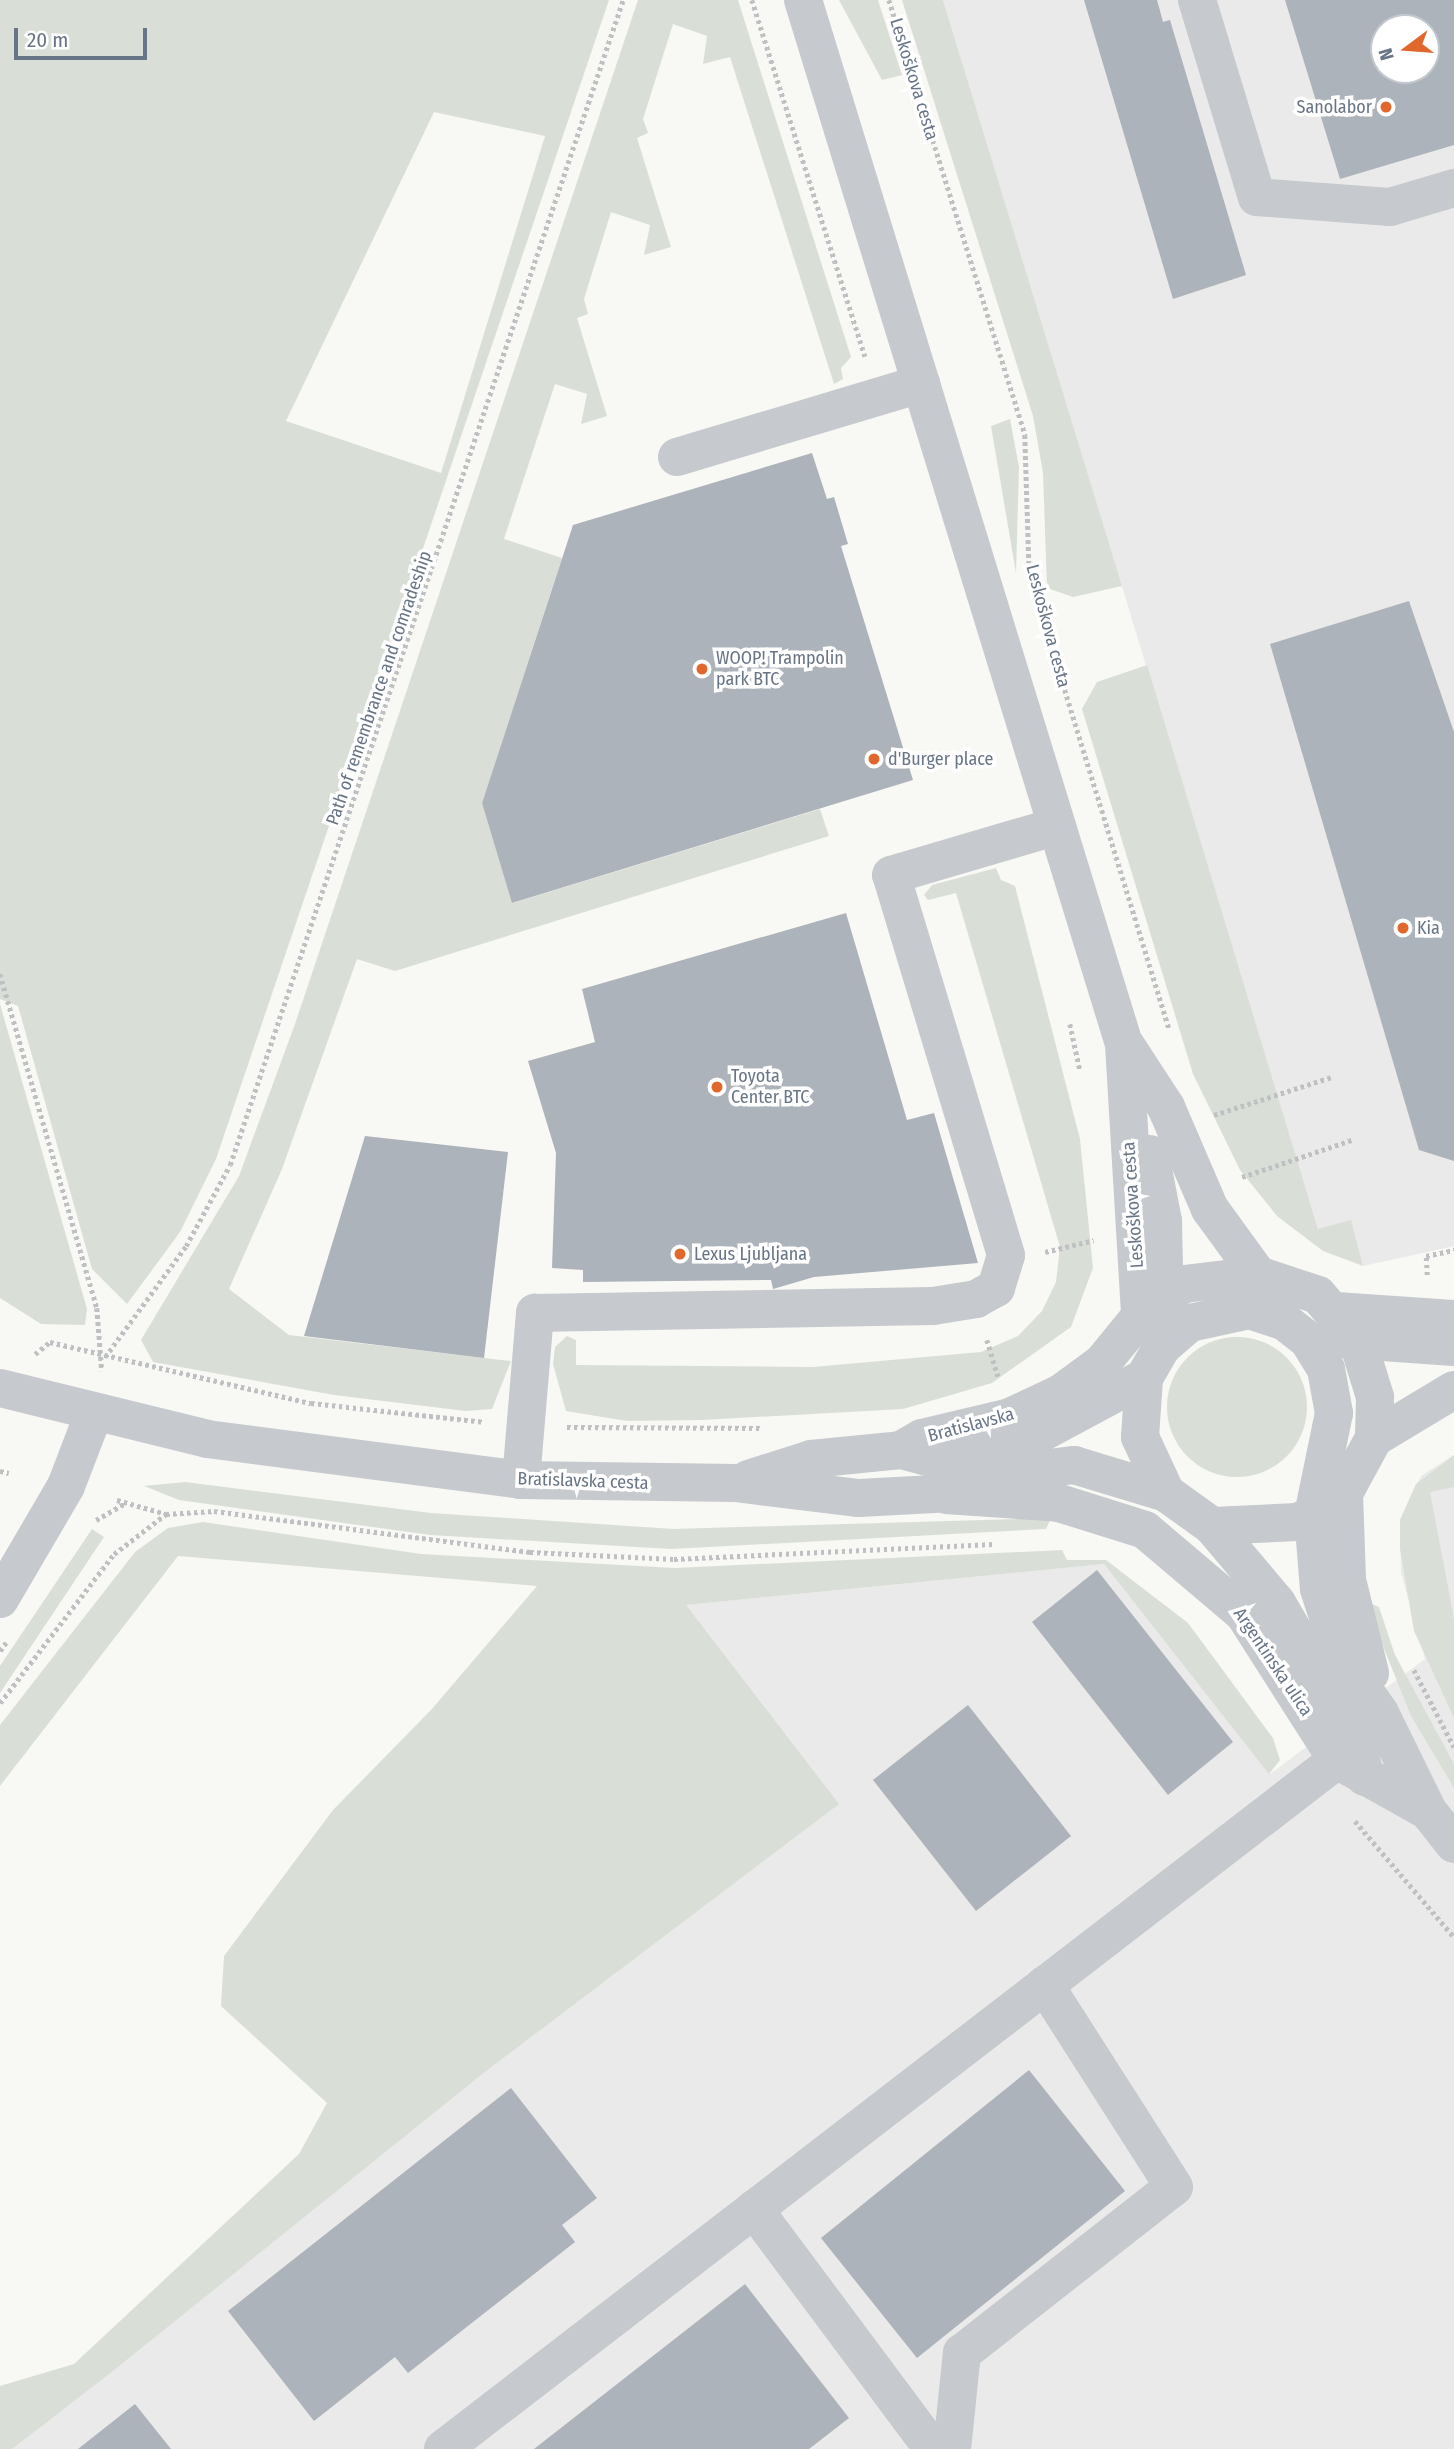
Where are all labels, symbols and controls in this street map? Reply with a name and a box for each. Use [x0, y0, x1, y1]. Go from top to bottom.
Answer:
scale bar [18, 14, 150, 58]
north arrow [1370, 14, 1440, 84]
street label: Leskoškova cesta [885, 15, 943, 143]
text: 20 m [27, 27, 68, 53]
text: N [1374, 46, 1399, 63]
place label: Sanolabor [1296, 96, 1372, 118]
marker: Sanolabor [1378, 99, 1394, 115]
street label: Path of remembrance and comradeship [322, 548, 436, 828]
street label: Leskoškova cesta [1021, 562, 1075, 690]
place label: WOOP! Trampolin park BTC [716, 648, 844, 690]
marker: WOOP! Trampolin park BTC [694, 661, 710, 677]
place label: d'Burger place [888, 748, 993, 770]
marker: d'Burger place [866, 751, 882, 767]
place label: Kia [1417, 917, 1440, 939]
marker: Kia [1395, 920, 1411, 936]
place label: Toyota Center BTC [731, 1066, 810, 1108]
marker: Toyota Center BTC [709, 1079, 725, 1095]
street label: Leskoškova cesta [1118, 1141, 1148, 1269]
place label: Lexus Ljubljana [694, 1243, 807, 1265]
marker: Lexus Ljubljana [672, 1246, 688, 1262]
street label: Bratislavska [926, 1403, 1016, 1447]
street label: Bratislavska cesta [517, 1468, 649, 1494]
street label: Argentinska ulica [1229, 1604, 1317, 1720]

